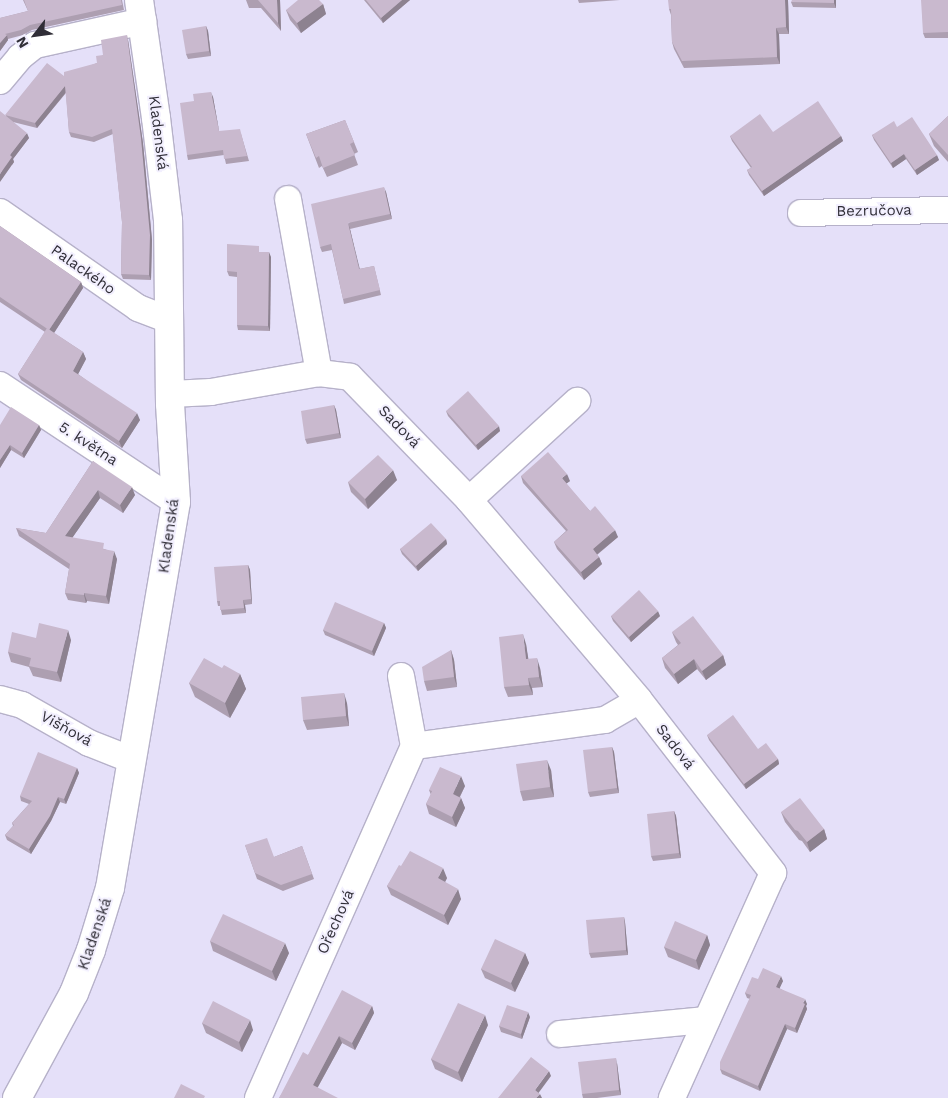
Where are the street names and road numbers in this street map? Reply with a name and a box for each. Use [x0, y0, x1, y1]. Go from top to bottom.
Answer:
street label: Kladenská [144, 95, 172, 171]
street label: Bezručova [836, 201, 912, 221]
street label: Palackého [47, 241, 119, 299]
street label: Sadová [374, 402, 424, 452]
street label: 5. května [55, 418, 121, 470]
street label: Kladenská [155, 498, 183, 574]
street label: Višňová [37, 708, 95, 750]
street label: Sadová [652, 721, 698, 773]
street label: Ořechová [314, 887, 358, 957]
street label: Kladenská [74, 896, 116, 972]

